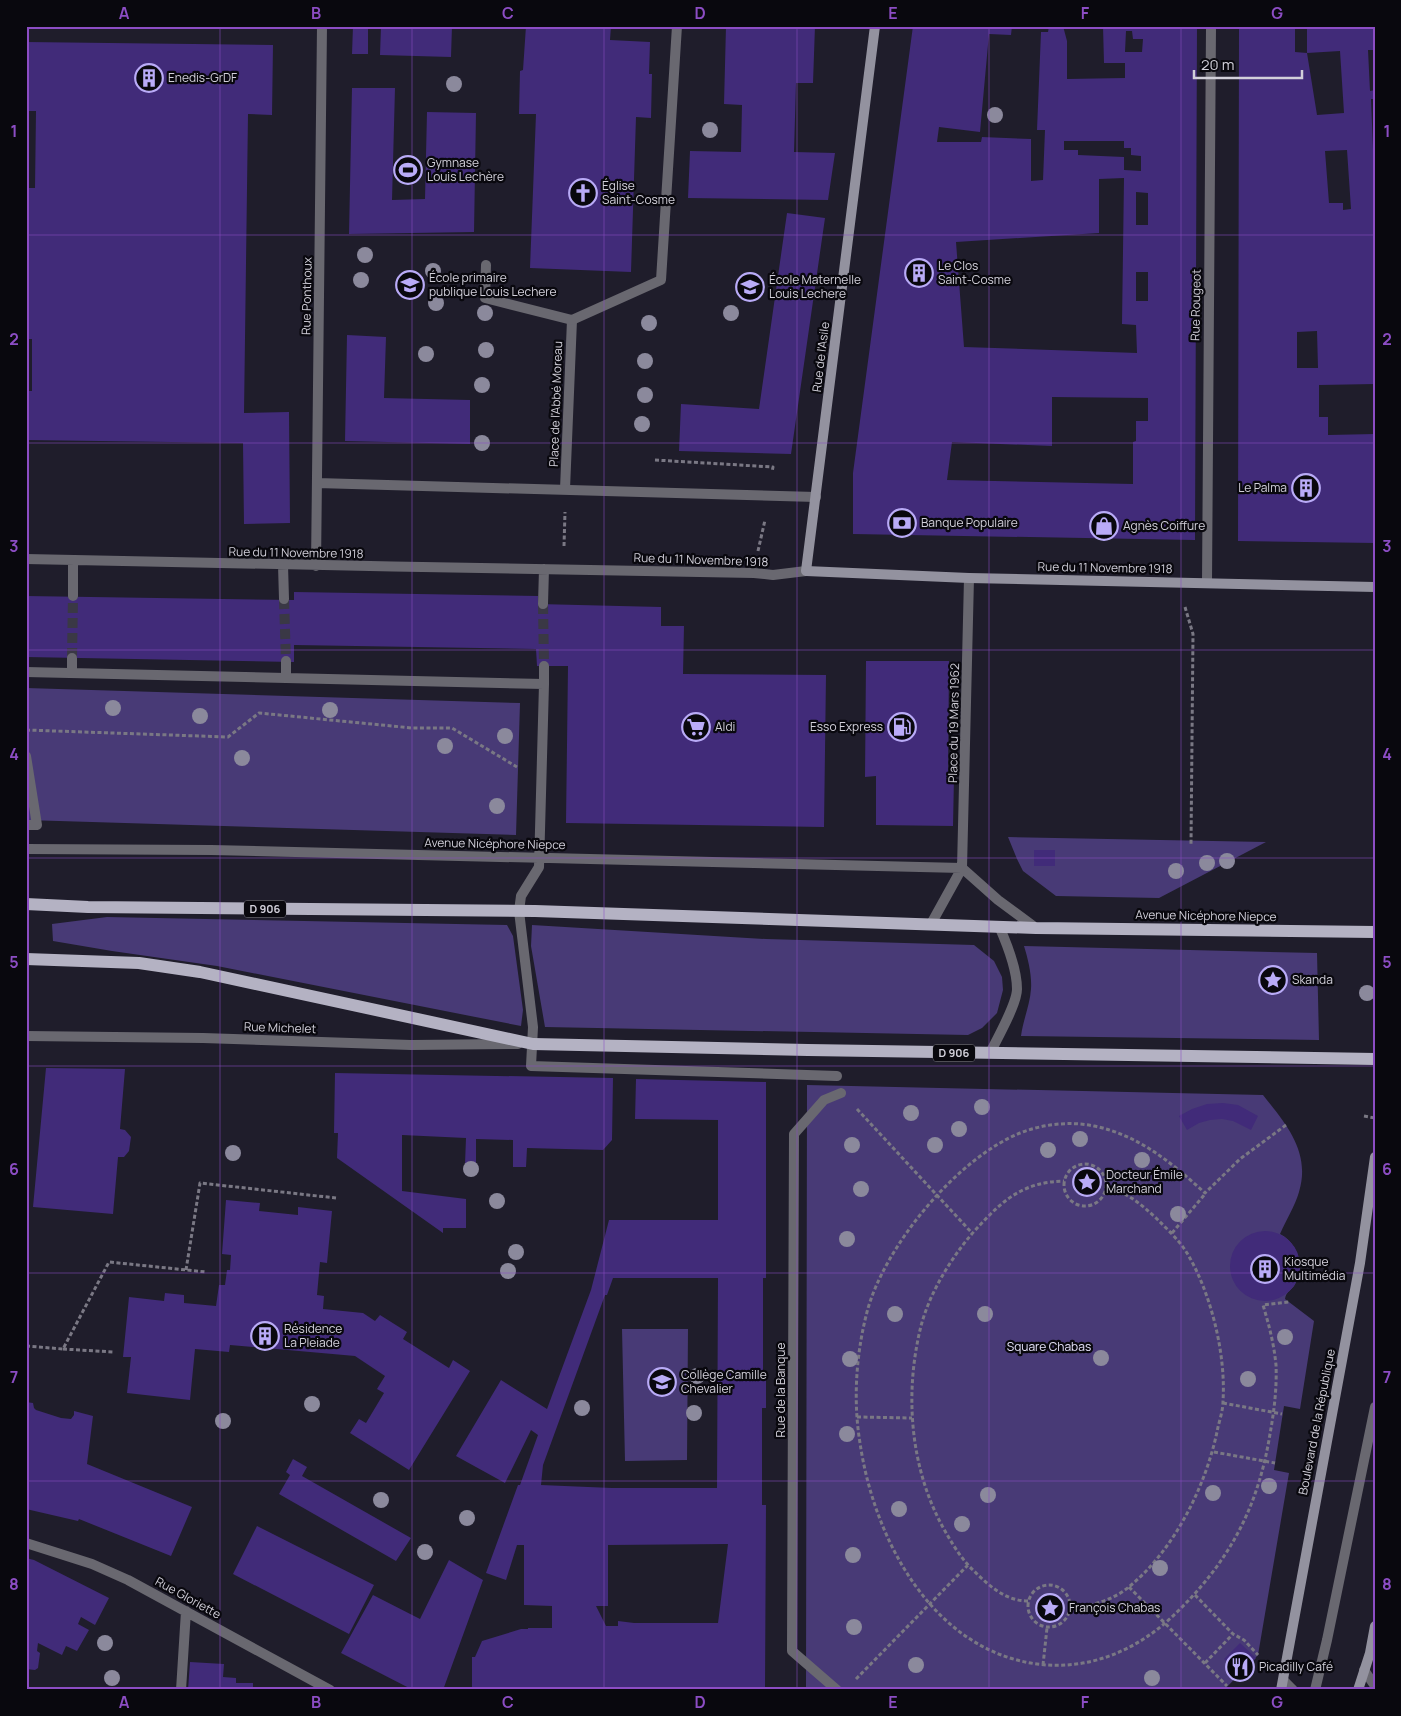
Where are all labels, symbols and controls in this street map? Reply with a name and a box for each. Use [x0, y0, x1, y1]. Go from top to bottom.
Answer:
text: A [119, 2, 130, 24]
text: B [311, 2, 321, 24]
text: C [502, 2, 514, 24]
text: D [694, 2, 706, 24]
text: E [888, 2, 898, 24]
text: F [1081, 2, 1090, 24]
text: G [1271, 2, 1283, 24]
scale bar [1194, 48, 1301, 80]
text: 20 m [1201, 54, 1234, 75]
building icon: Enedis-GrDF [134, 63, 164, 93]
place label: Enedis-GrDF [168, 69, 237, 86]
text: 1 [10, 120, 18, 142]
text: 1 [1383, 120, 1391, 142]
place label: Gymnase Louis Lechère [427, 154, 504, 185]
sports icon: Gymnase Louis Lechère [393, 155, 423, 185]
place label: Église Saint-Cosme [602, 177, 675, 208]
church icon: Église Saint-Cosme [568, 178, 598, 208]
street label: Rue Ponthoux [297, 256, 316, 335]
place label: Le Clos Saint-Cosme [938, 257, 1011, 288]
building icon: Le Clos Saint-Cosme [904, 258, 934, 288]
place label: École primaire publique Louis Lechere [429, 269, 557, 300]
street label: Rue Rougeot [1186, 269, 1205, 341]
school or university icon: École primaire publique Louis Lechere [395, 270, 425, 300]
place label: École Maternelle Louis Lechere [769, 271, 861, 302]
school or university icon: École Maternelle Louis Lechere [735, 272, 765, 302]
street label: Rue de l'Asile [808, 321, 833, 393]
text: 2 [9, 328, 19, 350]
text: 2 [1382, 328, 1392, 350]
street label: Place de l'Abbé Moreau [545, 341, 566, 467]
building icon: Le Palma [1291, 473, 1321, 503]
place label: Le Palma [1238, 479, 1287, 496]
bank icon: Banque Populaire [887, 508, 917, 538]
shop icon: Agnès Coiffure [1089, 511, 1119, 541]
place label: Banque Populaire [921, 514, 1018, 531]
place label: Agnès Coiffure [1123, 517, 1205, 534]
text: 3 [9, 535, 19, 557]
text: 3 [1382, 535, 1392, 557]
street label: Rue du 11 Novembre 1918 [228, 543, 364, 562]
street label: Rue du 11 Novembre 1918 [633, 549, 769, 570]
street label: Rue du 11 Novembre 1918 [1037, 558, 1173, 577]
street label: Place du 19 Mars 1962 [944, 663, 963, 783]
supermarket icon: Aldi [681, 712, 711, 742]
fuel station icon: Esso Express [887, 712, 917, 742]
place label: Aldi [715, 718, 735, 735]
place label: Esso Express [810, 718, 883, 735]
text: 4 [9, 743, 19, 765]
text: 4 [1382, 743, 1392, 765]
street label: Avenue Nicéphore Niepce [424, 834, 566, 853]
road number: D 906 [244, 901, 286, 918]
street label: Avenue Nicéphore Niepce [1135, 906, 1277, 925]
text: 5 [9, 951, 19, 973]
text: 5 [1382, 951, 1392, 973]
place icon: Skanda [1258, 965, 1288, 995]
place label: Skanda [1292, 971, 1333, 988]
street label: Rue Michelet [244, 1018, 317, 1037]
road number: D 906 [933, 1044, 975, 1062]
text: 6 [9, 1158, 19, 1180]
text: 6 [1382, 1158, 1392, 1180]
place label: Docteur Émile Marchand [1106, 1166, 1183, 1197]
place icon: Docteur Émile Marchand [1072, 1167, 1102, 1197]
place label: Kiosque Multimédia [1284, 1253, 1345, 1284]
building icon: Kiosque Multimédia [1250, 1254, 1280, 1284]
place label: Résidence La Pleiade [284, 1320, 342, 1351]
building icon: Résidence La Pleiade [250, 1321, 280, 1351]
park label: Square Chabas [1007, 1338, 1091, 1355]
street label: Rue de la Banque [772, 1343, 789, 1437]
street label: Boulevard de la République [1294, 1348, 1339, 1496]
text: 7 [10, 1366, 18, 1388]
place label: Collège Camille Chevalier [681, 1366, 767, 1397]
text: 7 [1383, 1366, 1391, 1388]
school or university icon: Collège Camille Chevalier [647, 1367, 677, 1397]
text: 8 [9, 1573, 19, 1595]
street label: Rue Gloriette [152, 1573, 224, 1623]
text: 8 [1382, 1573, 1392, 1595]
place icon: François Chabas [1035, 1593, 1065, 1623]
place label: François Chabas [1069, 1599, 1160, 1616]
restaurant icon: Picadilly Café [1225, 1652, 1255, 1682]
place label: Picadilly Café [1259, 1658, 1333, 1675]
text: A [119, 1691, 130, 1713]
text: B [311, 1691, 321, 1713]
text: C [502, 1691, 514, 1713]
text: D [694, 1691, 706, 1713]
text: E [888, 1691, 898, 1713]
text: F [1081, 1691, 1090, 1713]
text: G [1271, 1691, 1283, 1713]

